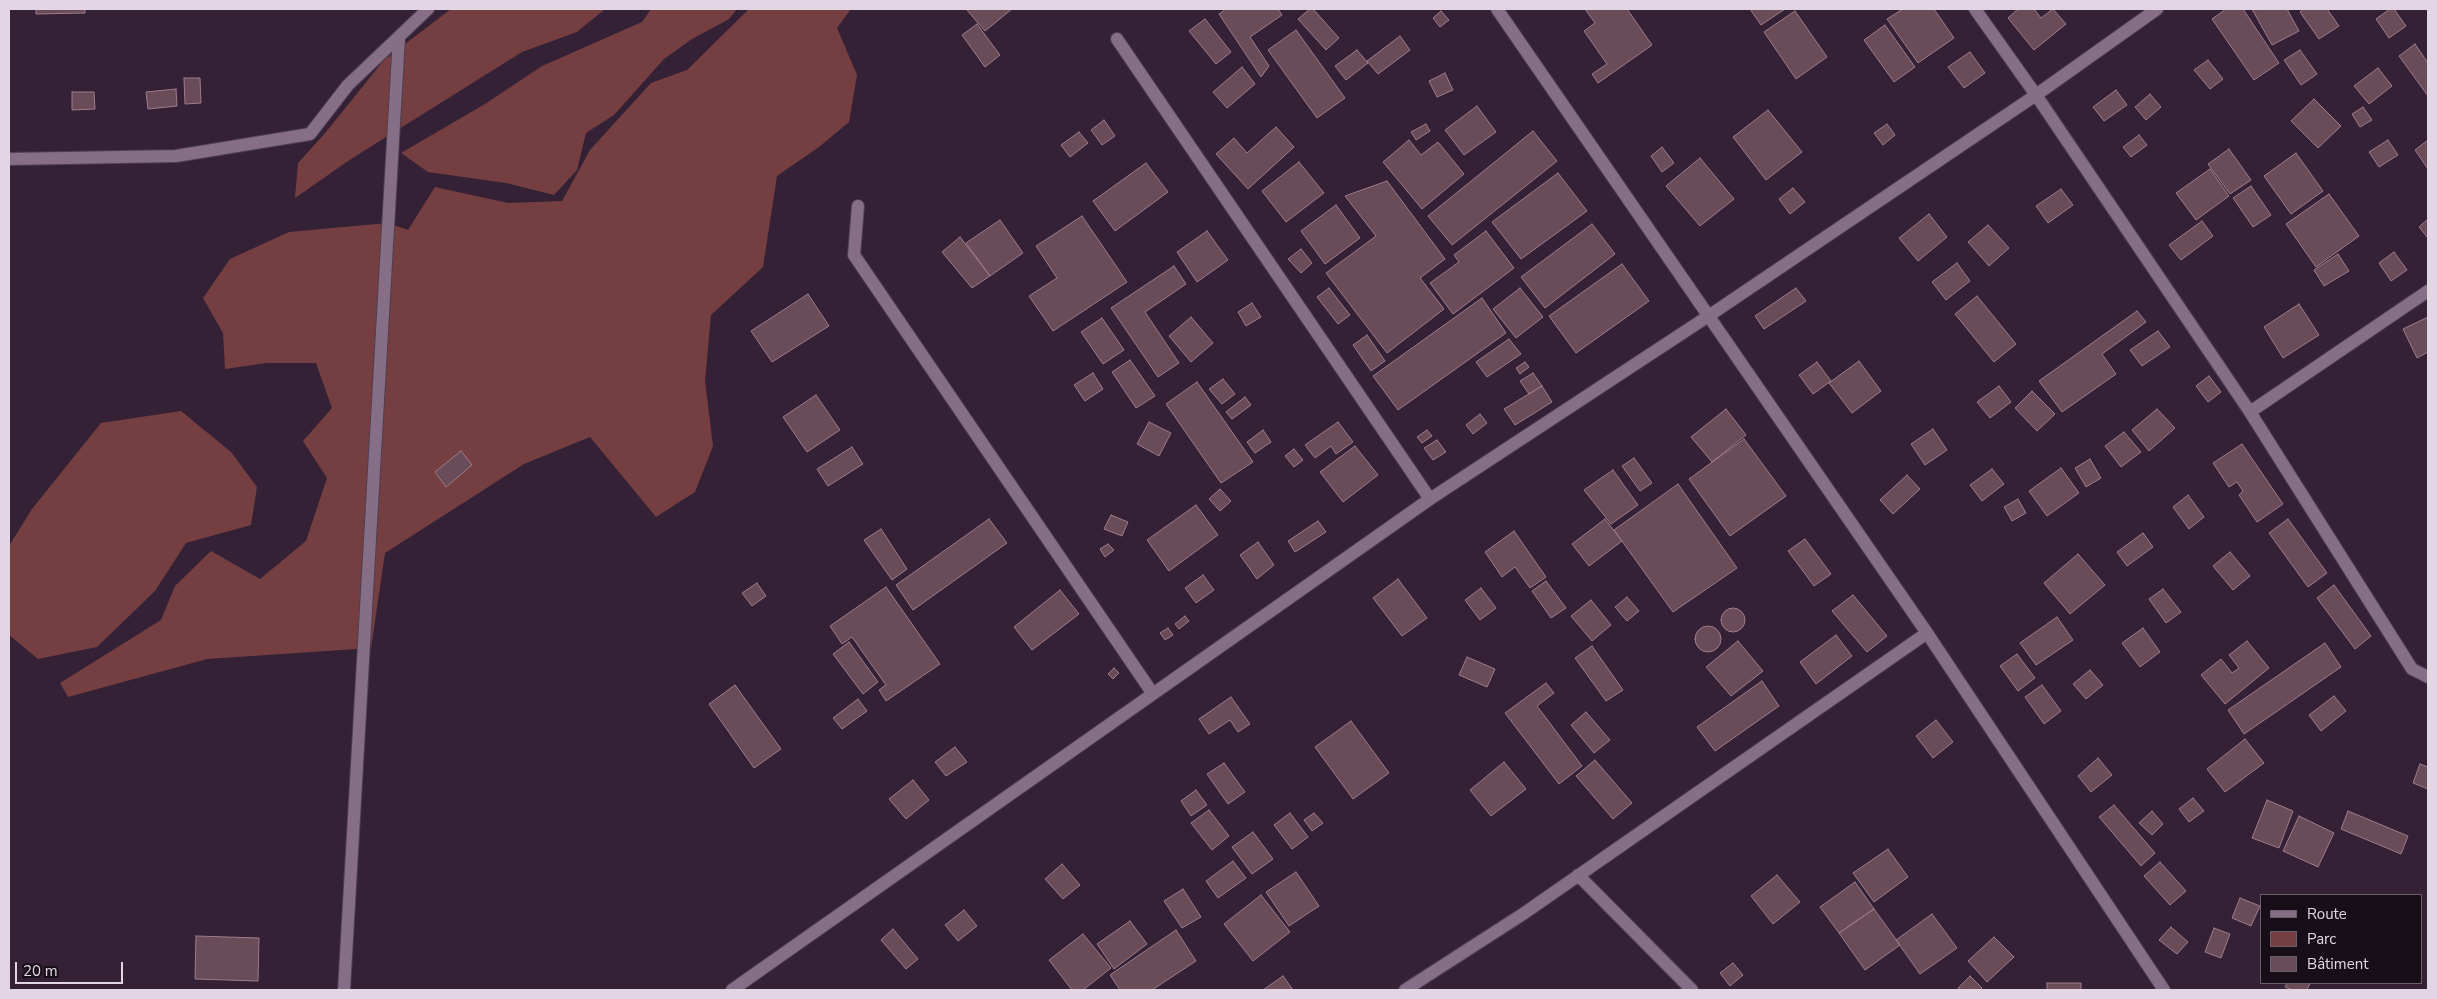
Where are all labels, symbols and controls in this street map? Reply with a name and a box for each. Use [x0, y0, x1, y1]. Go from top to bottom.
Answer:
legend [2260, 894, 2422, 984]
text: Route [2307, 904, 2347, 924]
text: Parc [2307, 929, 2336, 949]
scale bar [18, 952, 125, 984]
text: Bâtiment [2307, 954, 2368, 974]
text: 20 m [23, 961, 58, 981]

